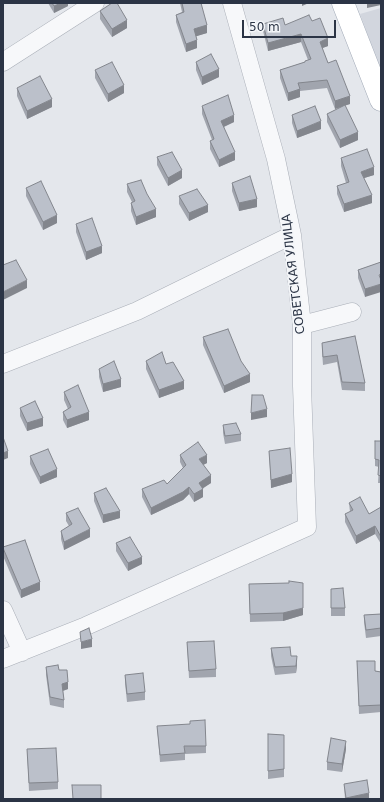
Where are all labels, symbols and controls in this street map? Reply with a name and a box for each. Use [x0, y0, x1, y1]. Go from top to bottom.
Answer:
scale bar [244, 12, 338, 38]
text: 50 m [249, 20, 280, 34]
street label: СОВЕТСКАЯ УЛИЦА [279, 213, 309, 335]

